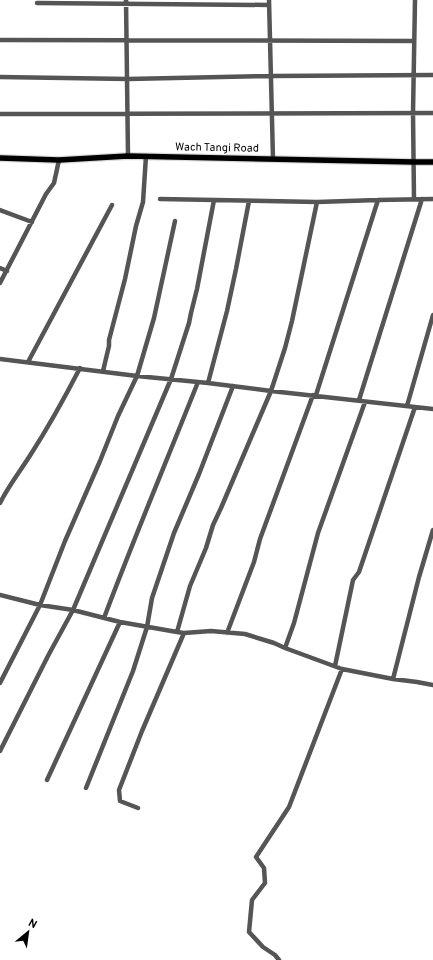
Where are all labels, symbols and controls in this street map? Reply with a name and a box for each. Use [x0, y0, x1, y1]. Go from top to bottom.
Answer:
street label: Wach Tangi Road [175, 140, 259, 156]
north arrow [8, 912, 48, 952]
text: N [26, 916, 39, 932]

